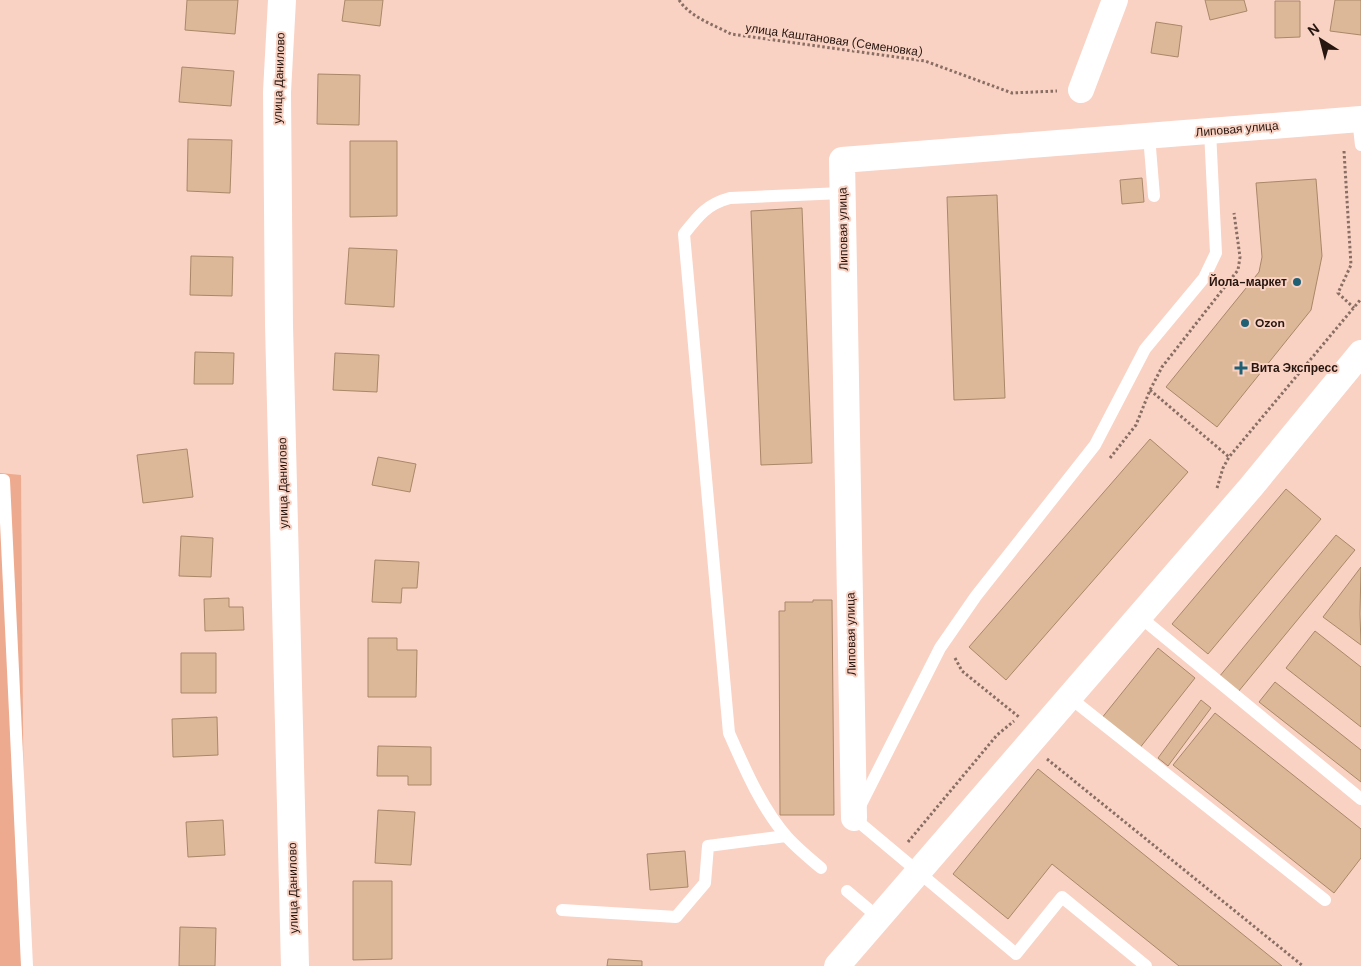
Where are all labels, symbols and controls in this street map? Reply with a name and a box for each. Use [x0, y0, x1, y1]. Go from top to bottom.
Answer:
north arrow [1296, 15, 1346, 65]
text: N [1304, 19, 1323, 40]
street label: улица Каштановая (Семеновка) [745, 20, 923, 60]
street label: улица Данилово [269, 32, 289, 124]
street label: Липовая улица [1195, 117, 1280, 141]
street label: Липовая улица [834, 187, 852, 271]
place label: Йола-маркет [1209, 274, 1287, 290]
marker: Йола-маркет [1291, 276, 1303, 288]
place label: Ozon [1255, 315, 1285, 331]
marker: Ozon [1239, 317, 1251, 329]
place label: Вита Экспресс [1251, 360, 1338, 376]
marker: Вита Экспресс [1235, 362, 1247, 374]
street label: улица Данилово [274, 437, 292, 529]
street label: Липовая улица [842, 592, 860, 676]
street label: улица Данилово [284, 842, 302, 934]

